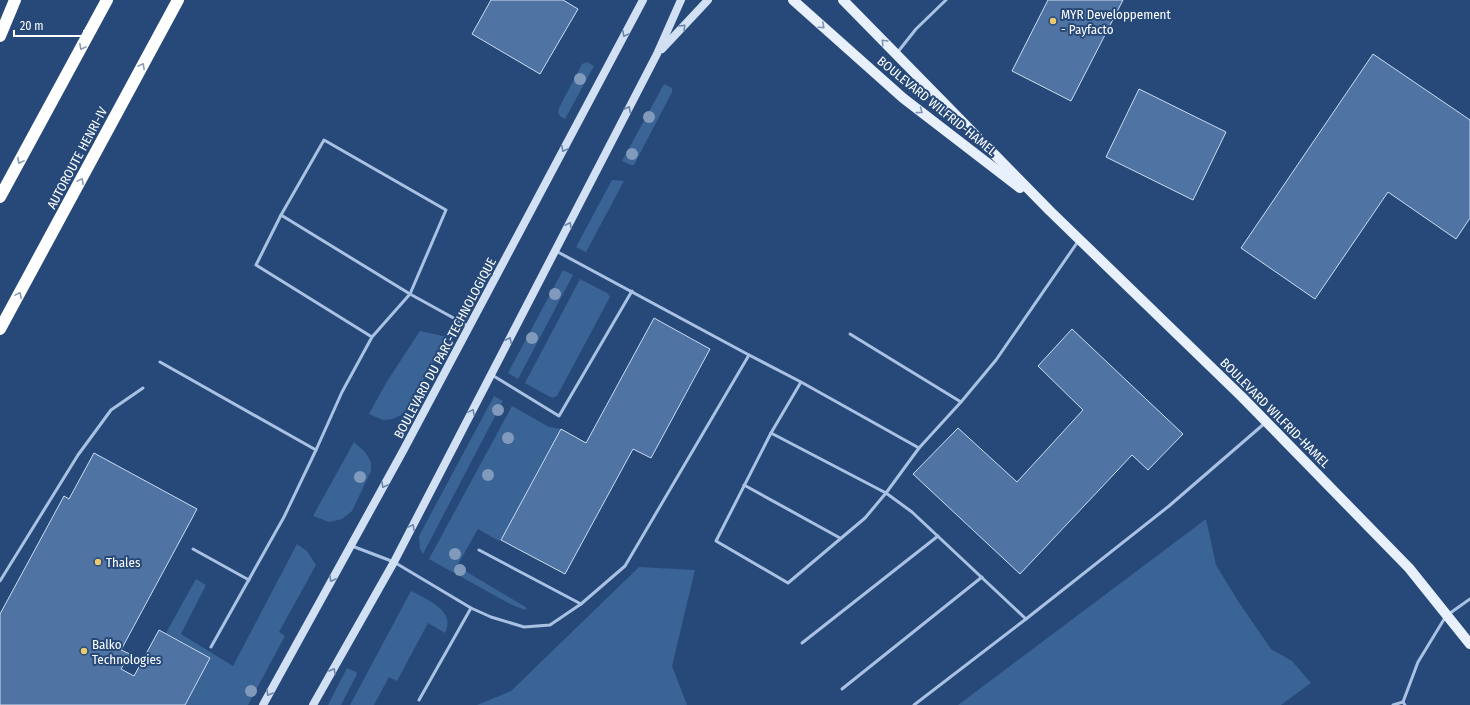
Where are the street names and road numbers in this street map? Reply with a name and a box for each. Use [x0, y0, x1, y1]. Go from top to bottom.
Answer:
street label: BOULEVARD WILFRID-HAMEL [874, 53, 1000, 159]
street label: AUTOROUTE HENRI-IV [44, 104, 110, 212]
street label: BOULEVARD DU PARC-TECHNOLOGIQUE [391, 255, 499, 441]
street label: BOULEVARD WILFRID-HAMEL [1217, 355, 1333, 471]

